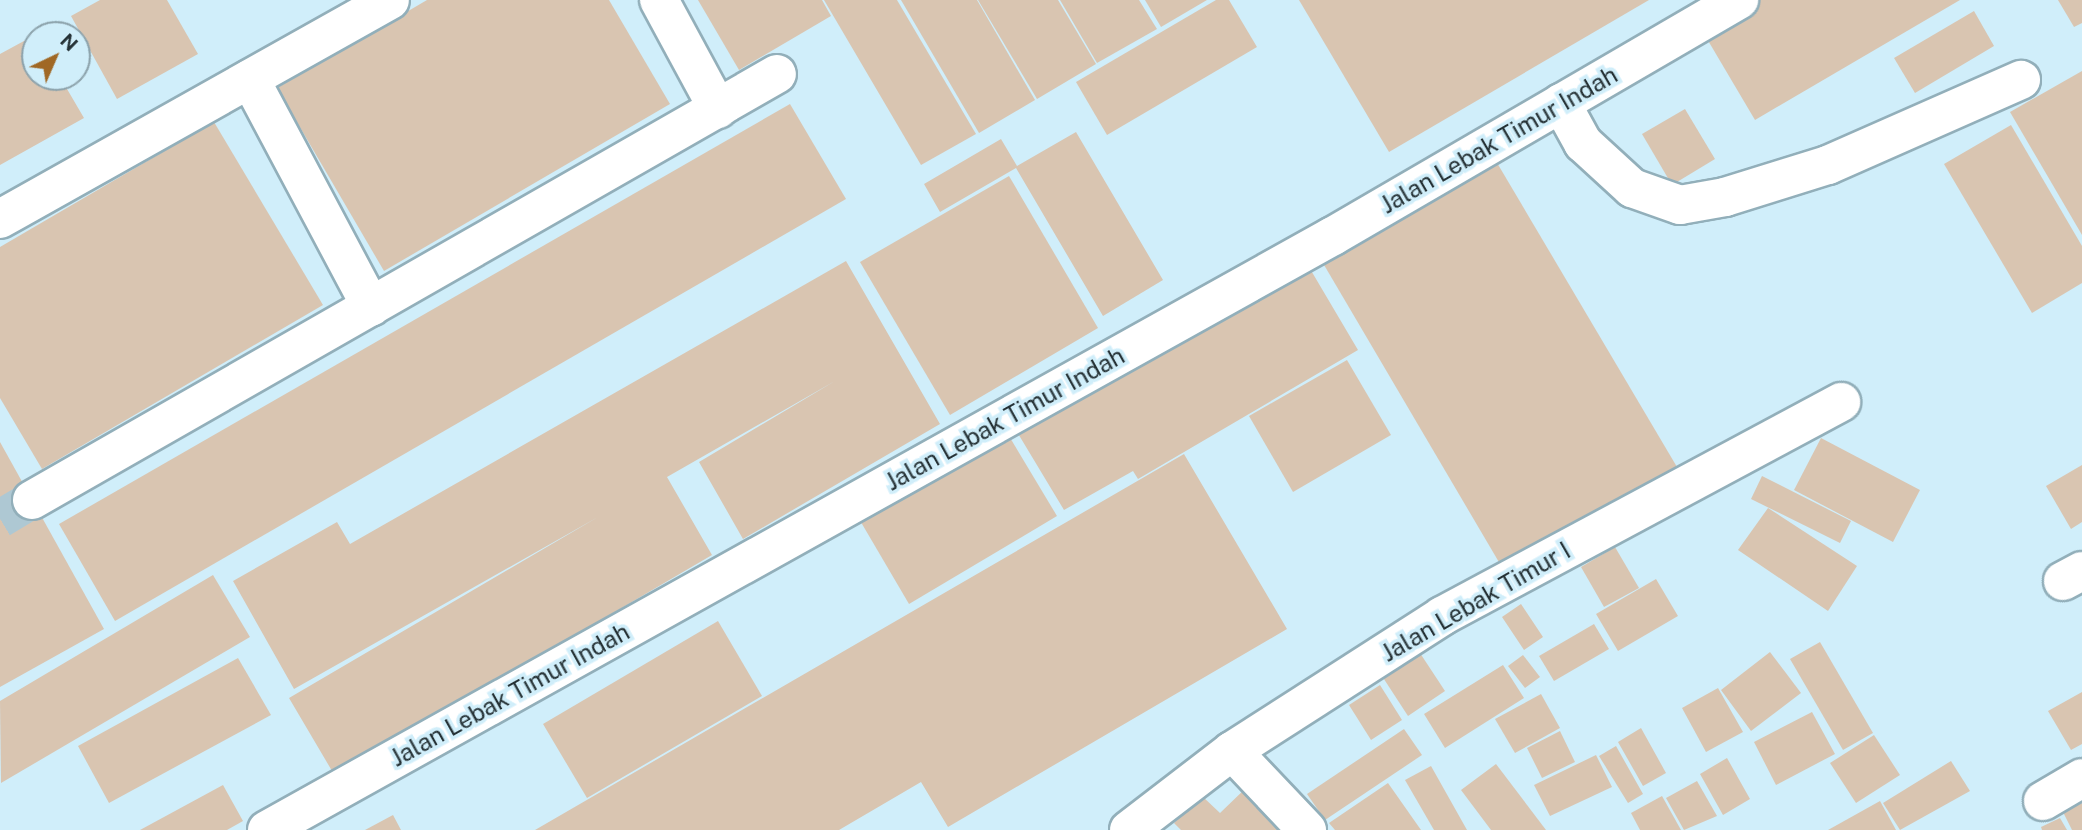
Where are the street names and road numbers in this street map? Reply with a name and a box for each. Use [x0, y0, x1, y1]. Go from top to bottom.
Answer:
street label: Jalan Lebak Timur Indah [1375, 60, 1623, 220]
street label: Jalan Lebak Timur Indah [880, 341, 1130, 497]
street label: Jalan Lebak Timur I [1376, 536, 1576, 668]
street label: Jalan Lebak Timur Indah [385, 617, 635, 773]

